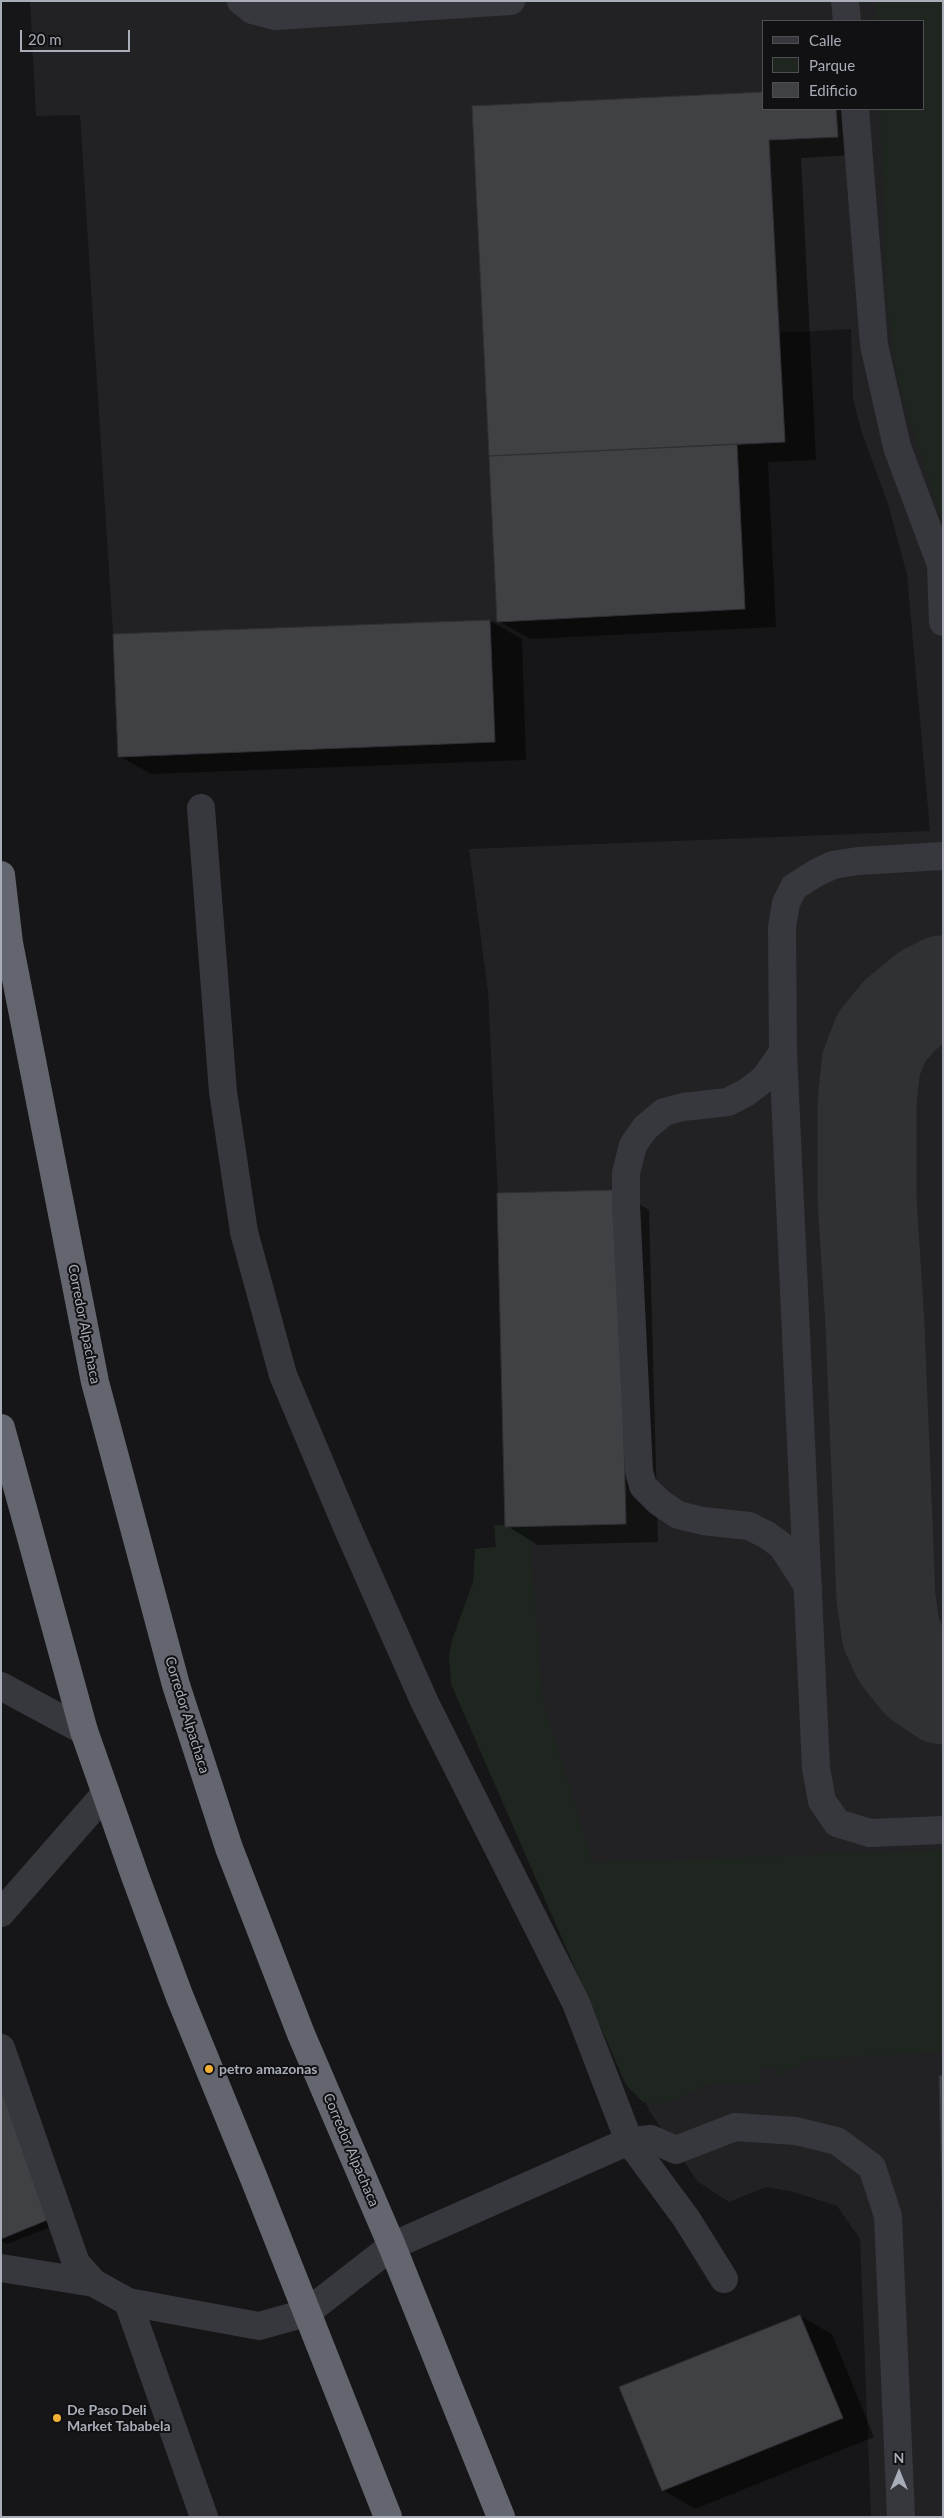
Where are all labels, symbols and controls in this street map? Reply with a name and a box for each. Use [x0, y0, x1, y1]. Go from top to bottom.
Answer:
scale bar [22, 20, 132, 52]
legend [762, 20, 924, 110]
text: 20 m [28, 30, 62, 48]
text: Calle [809, 31, 841, 49]
text: Parque [809, 56, 855, 74]
text: Edificio [809, 81, 857, 99]
street label: Corredor Alpachaca [64, 1263, 104, 1385]
street label: Corredor Alpachaca [161, 1654, 213, 1776]
place label: petro amazonas [219, 2061, 317, 2077]
marker: petro amazonas [203, 2063, 215, 2075]
street label: Corredor Alpachaca [320, 2091, 382, 2209]
place label: De Paso Deli Market Tababela [67, 2402, 171, 2434]
marker: De Paso Deli Market Tababela [51, 2412, 63, 2424]
north arrow [874, 2448, 924, 2498]
text: N [894, 2449, 904, 2466]

